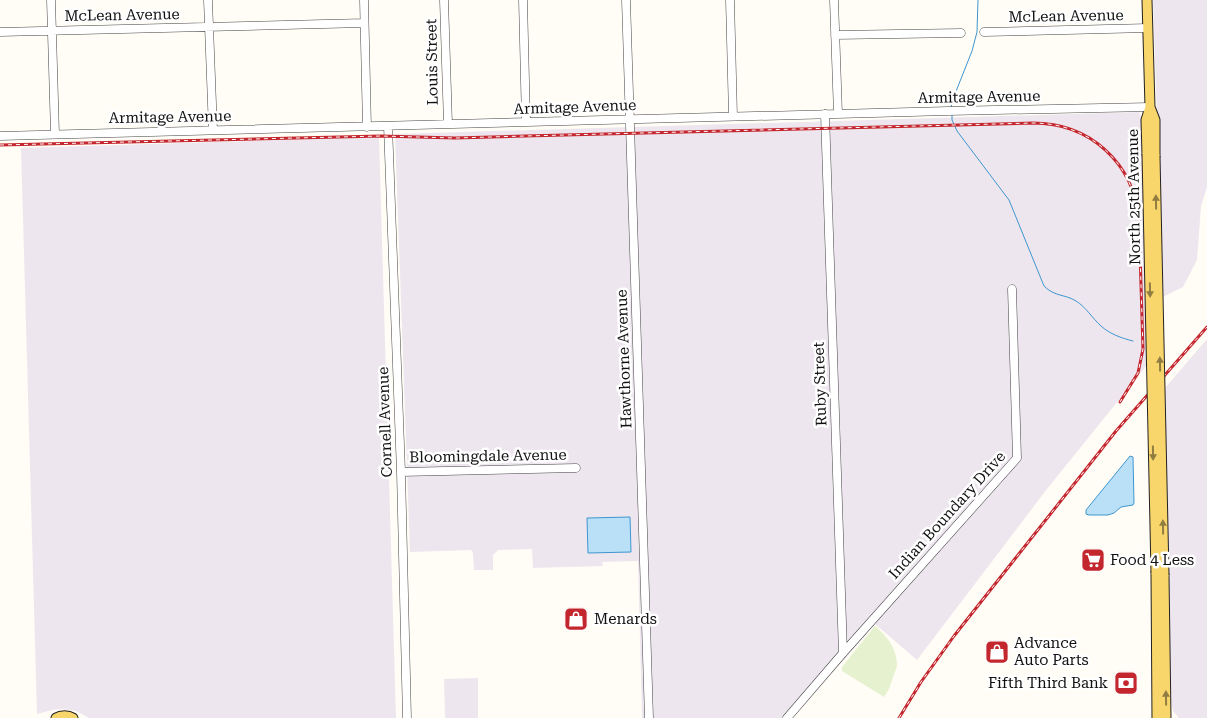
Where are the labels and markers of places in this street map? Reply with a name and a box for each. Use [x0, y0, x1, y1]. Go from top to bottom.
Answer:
supermarket icon: Food 4 Less [1080, 547, 1106, 573]
place label: Food 4 Less [1110, 551, 1194, 569]
shop icon: Menards [563, 606, 589, 632]
place label: Menards [594, 610, 657, 628]
place label: Advance Auto Parts [1014, 634, 1089, 669]
shop icon: Advance Auto Parts [984, 639, 1010, 665]
bank icon: Fifth Third Bank [1113, 670, 1139, 696]
place label: Fifth Third Bank [988, 674, 1108, 692]

